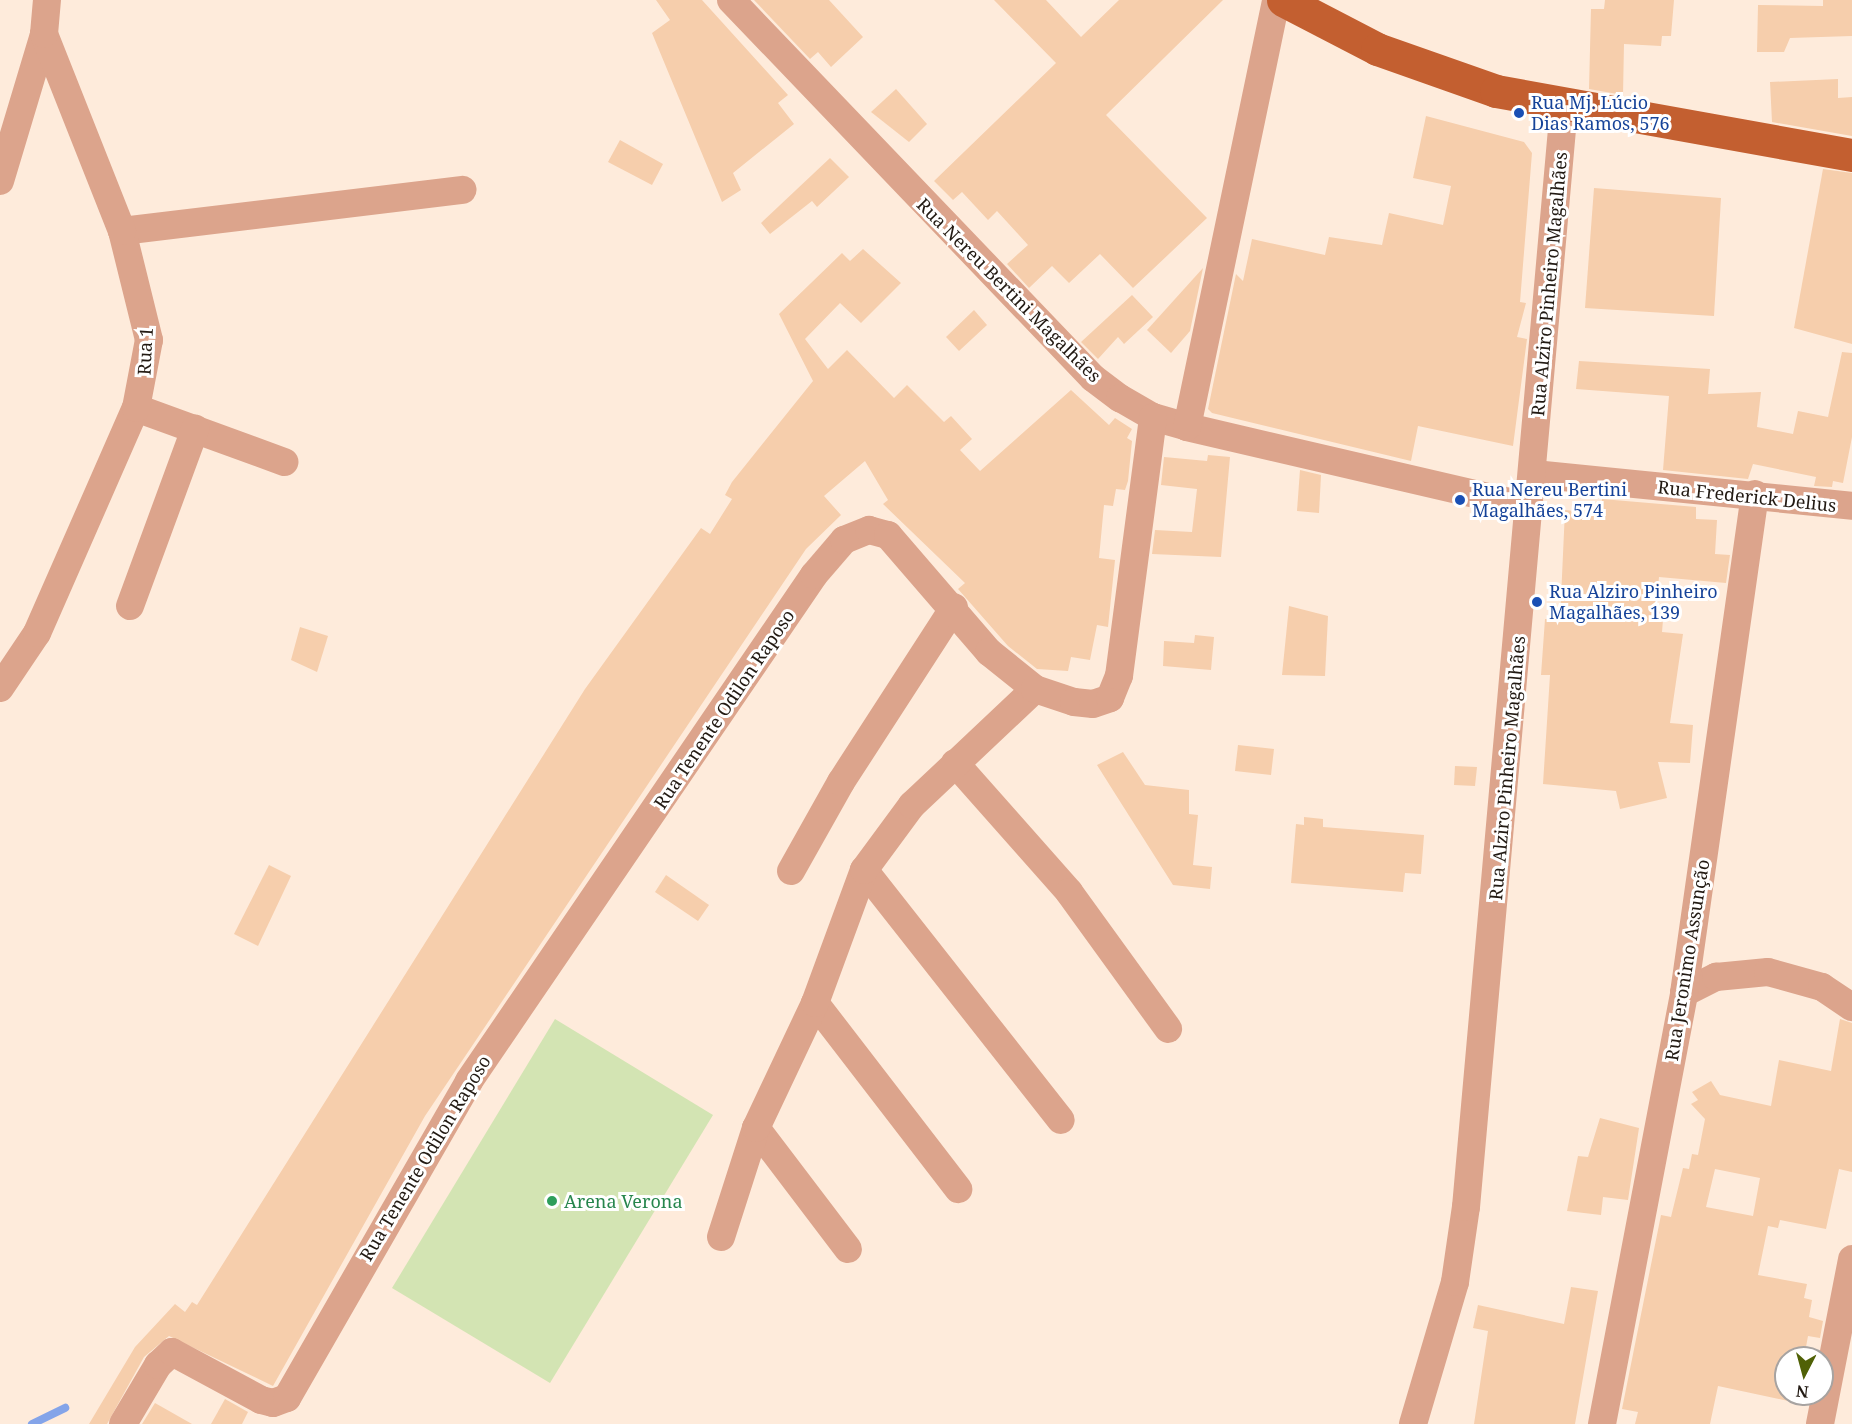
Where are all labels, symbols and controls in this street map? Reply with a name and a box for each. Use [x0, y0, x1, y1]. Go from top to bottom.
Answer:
place label: Rua Mj. Lúcio Dias Ramos, 576 [1531, 92, 1670, 134]
marker: Rua Mj. Lúcio Dias Ramos, 576 [1512, 106, 1526, 120]
street label: Rua Alziro Pinheiro Magalhães [1527, 151, 1571, 417]
street label: Rua Nereu Bertini Magalhães [912, 193, 1106, 387]
street label: Rua 1 [133, 326, 157, 376]
street label: Rua Frederick Delius [1657, 476, 1837, 516]
place label: Rua Nereu Bertini Magalhães, 574 [1472, 479, 1627, 522]
marker: Rua Nereu Bertini Magalhães, 574 [1453, 493, 1467, 507]
place label: Rua Alziro Pinheiro Magalhães, 139 [1549, 581, 1718, 624]
marker: Rua Alziro Pinheiro Magalhães, 139 [1530, 595, 1544, 609]
street label: Rua Tenente Odilon Raposo [649, 605, 799, 813]
street label: Rua Alziro Pinheiro Magalhães [1485, 635, 1529, 901]
street label: Rua Jeronimo Assunção [1660, 858, 1714, 1062]
street label: Rua Tenente Odilon Raposo [355, 1051, 495, 1265]
place label: Arena Verona [564, 1190, 683, 1212]
marker: Arena Verona [545, 1194, 559, 1208]
north arrow [1774, 1346, 1834, 1406]
text: N [1795, 1380, 1810, 1404]

